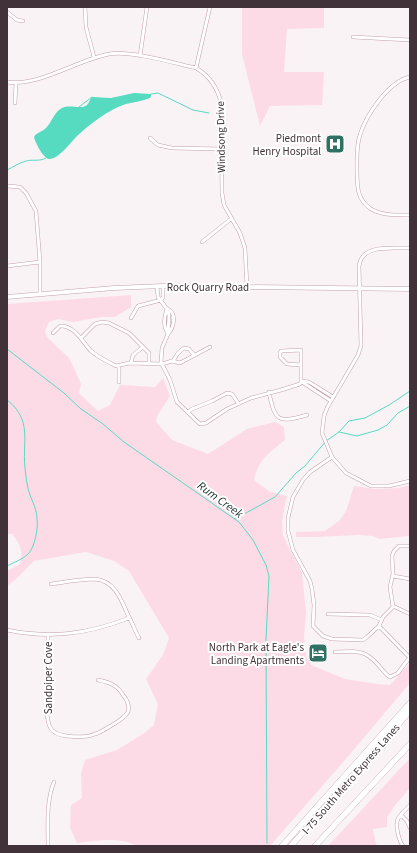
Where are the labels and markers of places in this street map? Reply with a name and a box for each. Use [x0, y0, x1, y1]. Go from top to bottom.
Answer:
place label: Piedmont Henry Hospital [253, 131, 321, 159]
hospital icon: Piedmont Henry Hospital [324, 133, 346, 155]
place label: North Park at Eagle's Landing Apartments [209, 640, 304, 668]
hotel icon: North Park at Eagle's Landing Apartments [307, 642, 329, 664]

